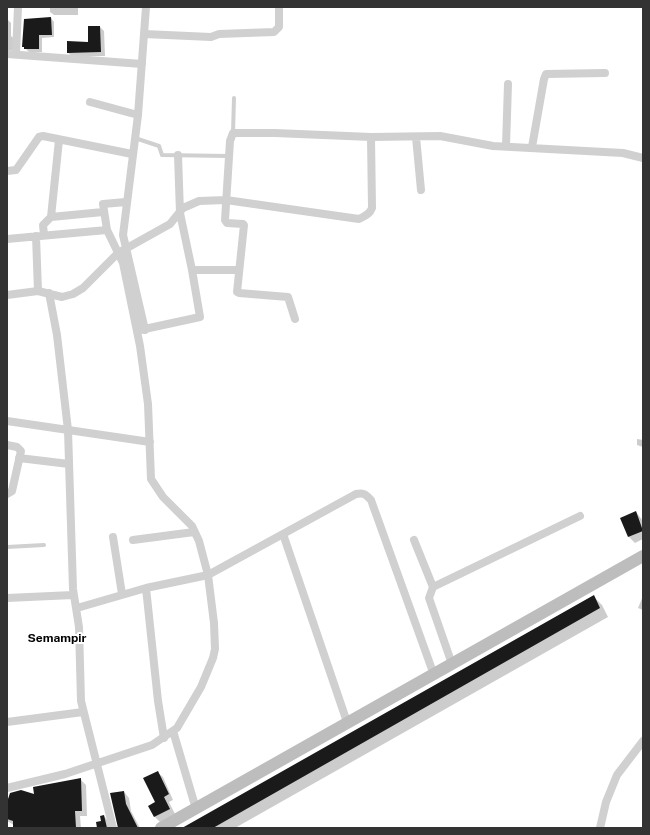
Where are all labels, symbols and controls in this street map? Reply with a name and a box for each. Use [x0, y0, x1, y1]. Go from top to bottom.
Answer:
district label: Semampir [28, 631, 86, 645]

